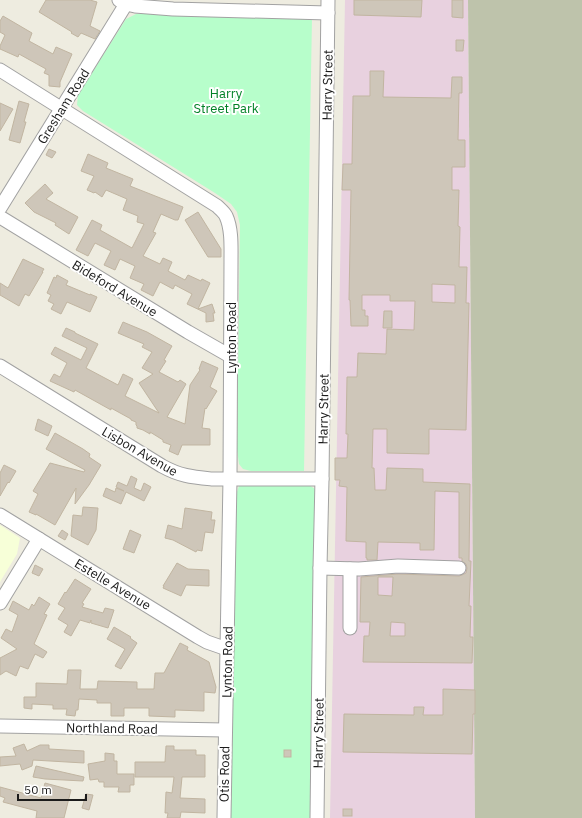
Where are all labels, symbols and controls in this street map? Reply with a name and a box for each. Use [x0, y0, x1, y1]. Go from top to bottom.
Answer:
street label: Harry Street [318, 49, 337, 121]
street label: Gresham Road [33, 65, 93, 147]
park label: Harry Street Park [193, 85, 259, 117]
street label: Bideford Avenue [69, 256, 161, 321]
street label: Lynton Road [223, 302, 240, 374]
street label: Harry Street [314, 373, 333, 445]
street label: Lisbon Avenue [99, 423, 181, 480]
street label: Estelle Avenue [71, 555, 154, 614]
street label: Lynton Road [218, 626, 237, 698]
street label: Harry Street [309, 697, 328, 769]
street label: Northland Road [66, 719, 158, 738]
street label: Otis Road [216, 746, 233, 802]
scale bar [18, 776, 86, 802]
text: 50 m [24, 782, 52, 797]

